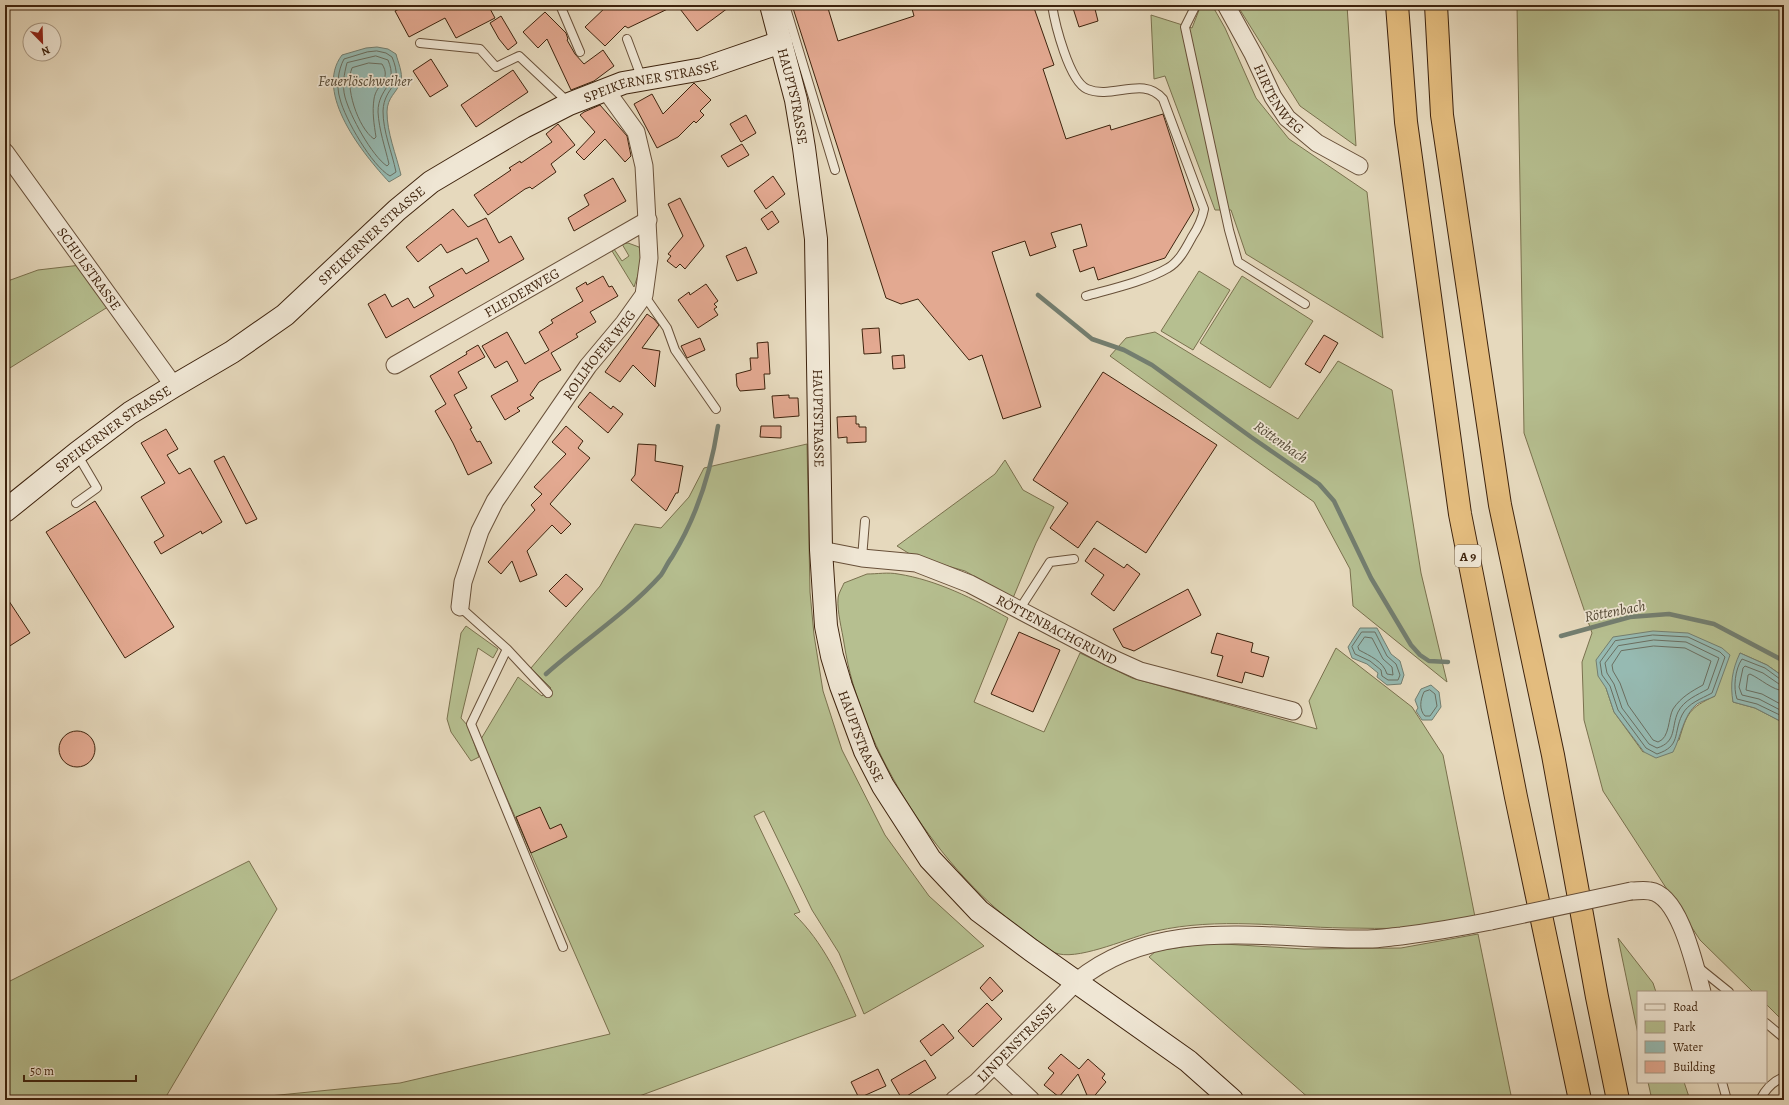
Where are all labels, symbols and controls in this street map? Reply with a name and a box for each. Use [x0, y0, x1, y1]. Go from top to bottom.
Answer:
north arrow [22, 22, 62, 62]
text: N [39, 42, 52, 59]
street label: HAUPTSTRASSE [773, 46, 812, 146]
street label: SPEIKERNER STRASSE [581, 55, 721, 107]
street label: HIRTENWEG [1249, 61, 1308, 138]
water label: Feuerlöschweiher [318, 71, 413, 91]
street label: SPEIKERNER STRASSE [314, 182, 429, 289]
street label: SCHULSTRASSE [52, 224, 125, 314]
street label: FLIEDERWEG [481, 264, 563, 322]
street label: ROLLHOFER WEG [558, 306, 640, 404]
street label: HAUPTSTRASSE [808, 369, 829, 468]
street label: SPEIKERNER STRASSE [51, 381, 175, 477]
water label: Röttenbach [1250, 416, 1312, 468]
road number: A 9 [1455, 545, 1481, 567]
street label: RÖTTENBACHGRUND [993, 590, 1120, 670]
water label: Röttenbach [1583, 595, 1647, 627]
street label: HAUPTSTRASSE [833, 688, 889, 786]
legend [1637, 991, 1767, 1083]
street label: LINDENSTRASSE [973, 999, 1060, 1087]
text: Road [1673, 999, 1699, 1015]
text: Park [1673, 1019, 1696, 1035]
text: Water [1672, 1039, 1703, 1055]
scale bar [24, 1057, 136, 1083]
text: Building [1673, 1059, 1715, 1075]
text: 50 m [30, 1063, 54, 1079]

